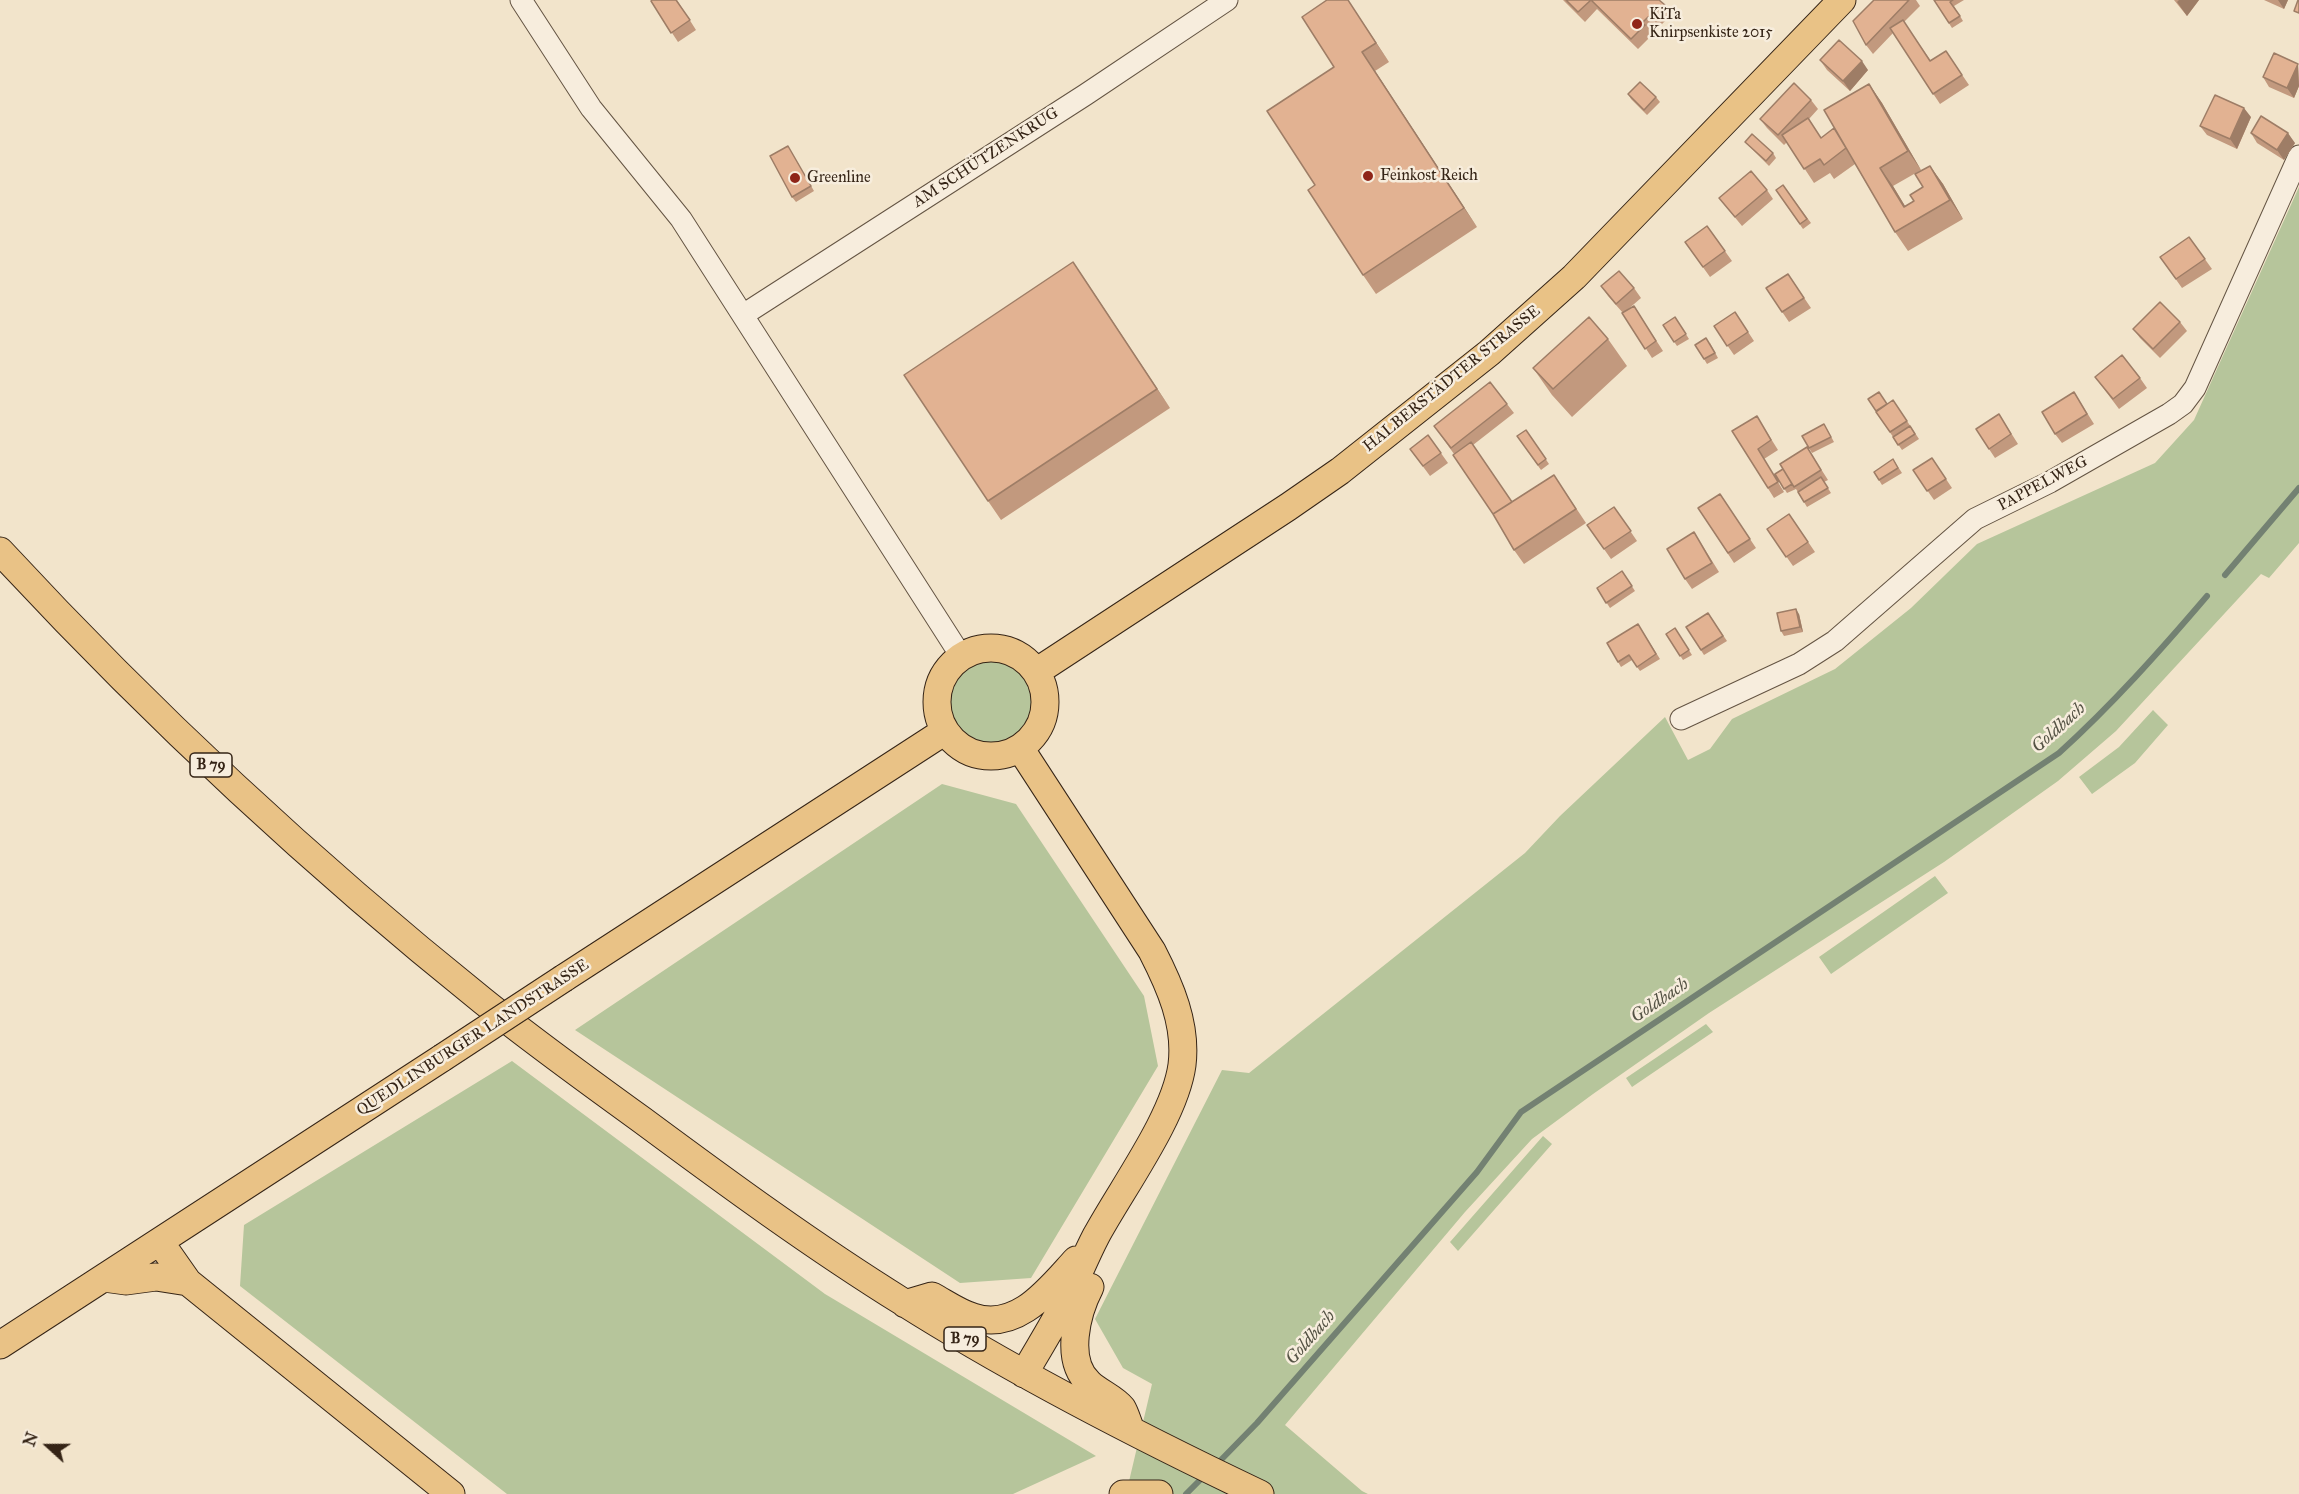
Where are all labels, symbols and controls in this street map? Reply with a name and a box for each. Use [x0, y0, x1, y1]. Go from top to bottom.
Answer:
place label: KiTa Knirpsenkiste 2015 [1649, 5, 1773, 43]
marker: KiTa Knirpsenkiste 2015 [1630, 17, 1644, 31]
street label: AM SCHÜTZENKRUG [910, 104, 1062, 212]
place label: Feinkost Reich [1380, 166, 1478, 186]
place label: Greenline [807, 168, 871, 188]
marker: Feinkost Reich [1361, 169, 1375, 183]
marker: Greenline [788, 171, 802, 185]
street label: HALBERSTÄDTER STRASSE [1360, 302, 1544, 456]
street label: PAPPELWEG [1995, 452, 2091, 516]
water label: Goldbach [2028, 698, 2090, 758]
road number: B 79 [190, 753, 232, 777]
street label: QUEDLINBURGER LANDSTRASSE [353, 956, 593, 1120]
water label: Goldbach [1627, 974, 1693, 1028]
water label: Goldbach [1281, 1306, 1341, 1370]
road number: B 79 [944, 1327, 986, 1351]
north arrow [18, 1416, 78, 1476]
text: N [19, 1430, 42, 1449]

